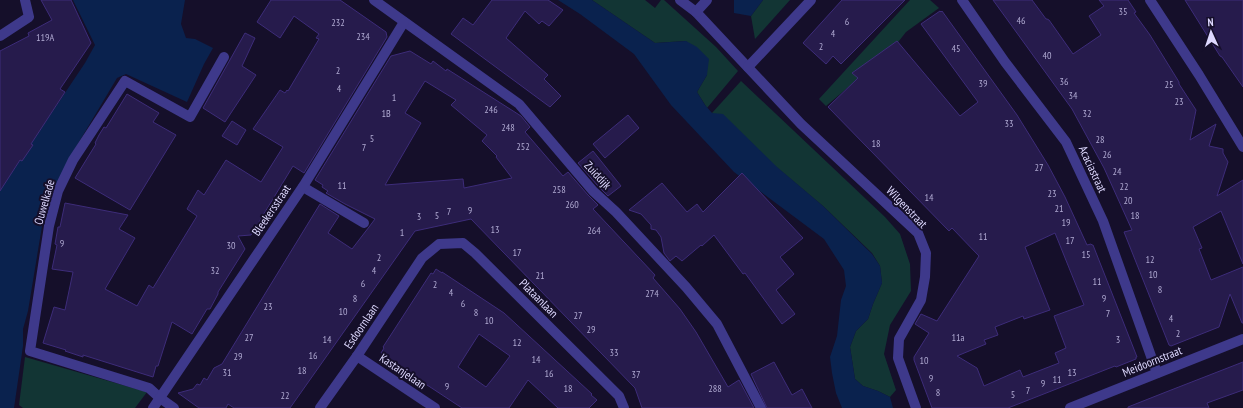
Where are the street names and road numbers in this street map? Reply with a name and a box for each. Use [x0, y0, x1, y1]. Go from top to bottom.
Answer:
street label: Acaciastraat [1076, 143, 1111, 195]
street label: Zuiddijk [581, 158, 615, 192]
street label: Ouwelkade [30, 178, 58, 226]
street label: Bleekersstraat [248, 181, 294, 239]
street label: Wilgenstraat [883, 183, 931, 232]
street label: Plataanlaan [516, 275, 562, 321]
street label: Esdoornlaan [341, 301, 381, 351]
street label: Meidoornstraat [1120, 342, 1185, 380]
street label: Kastanjelaan [377, 350, 429, 392]

